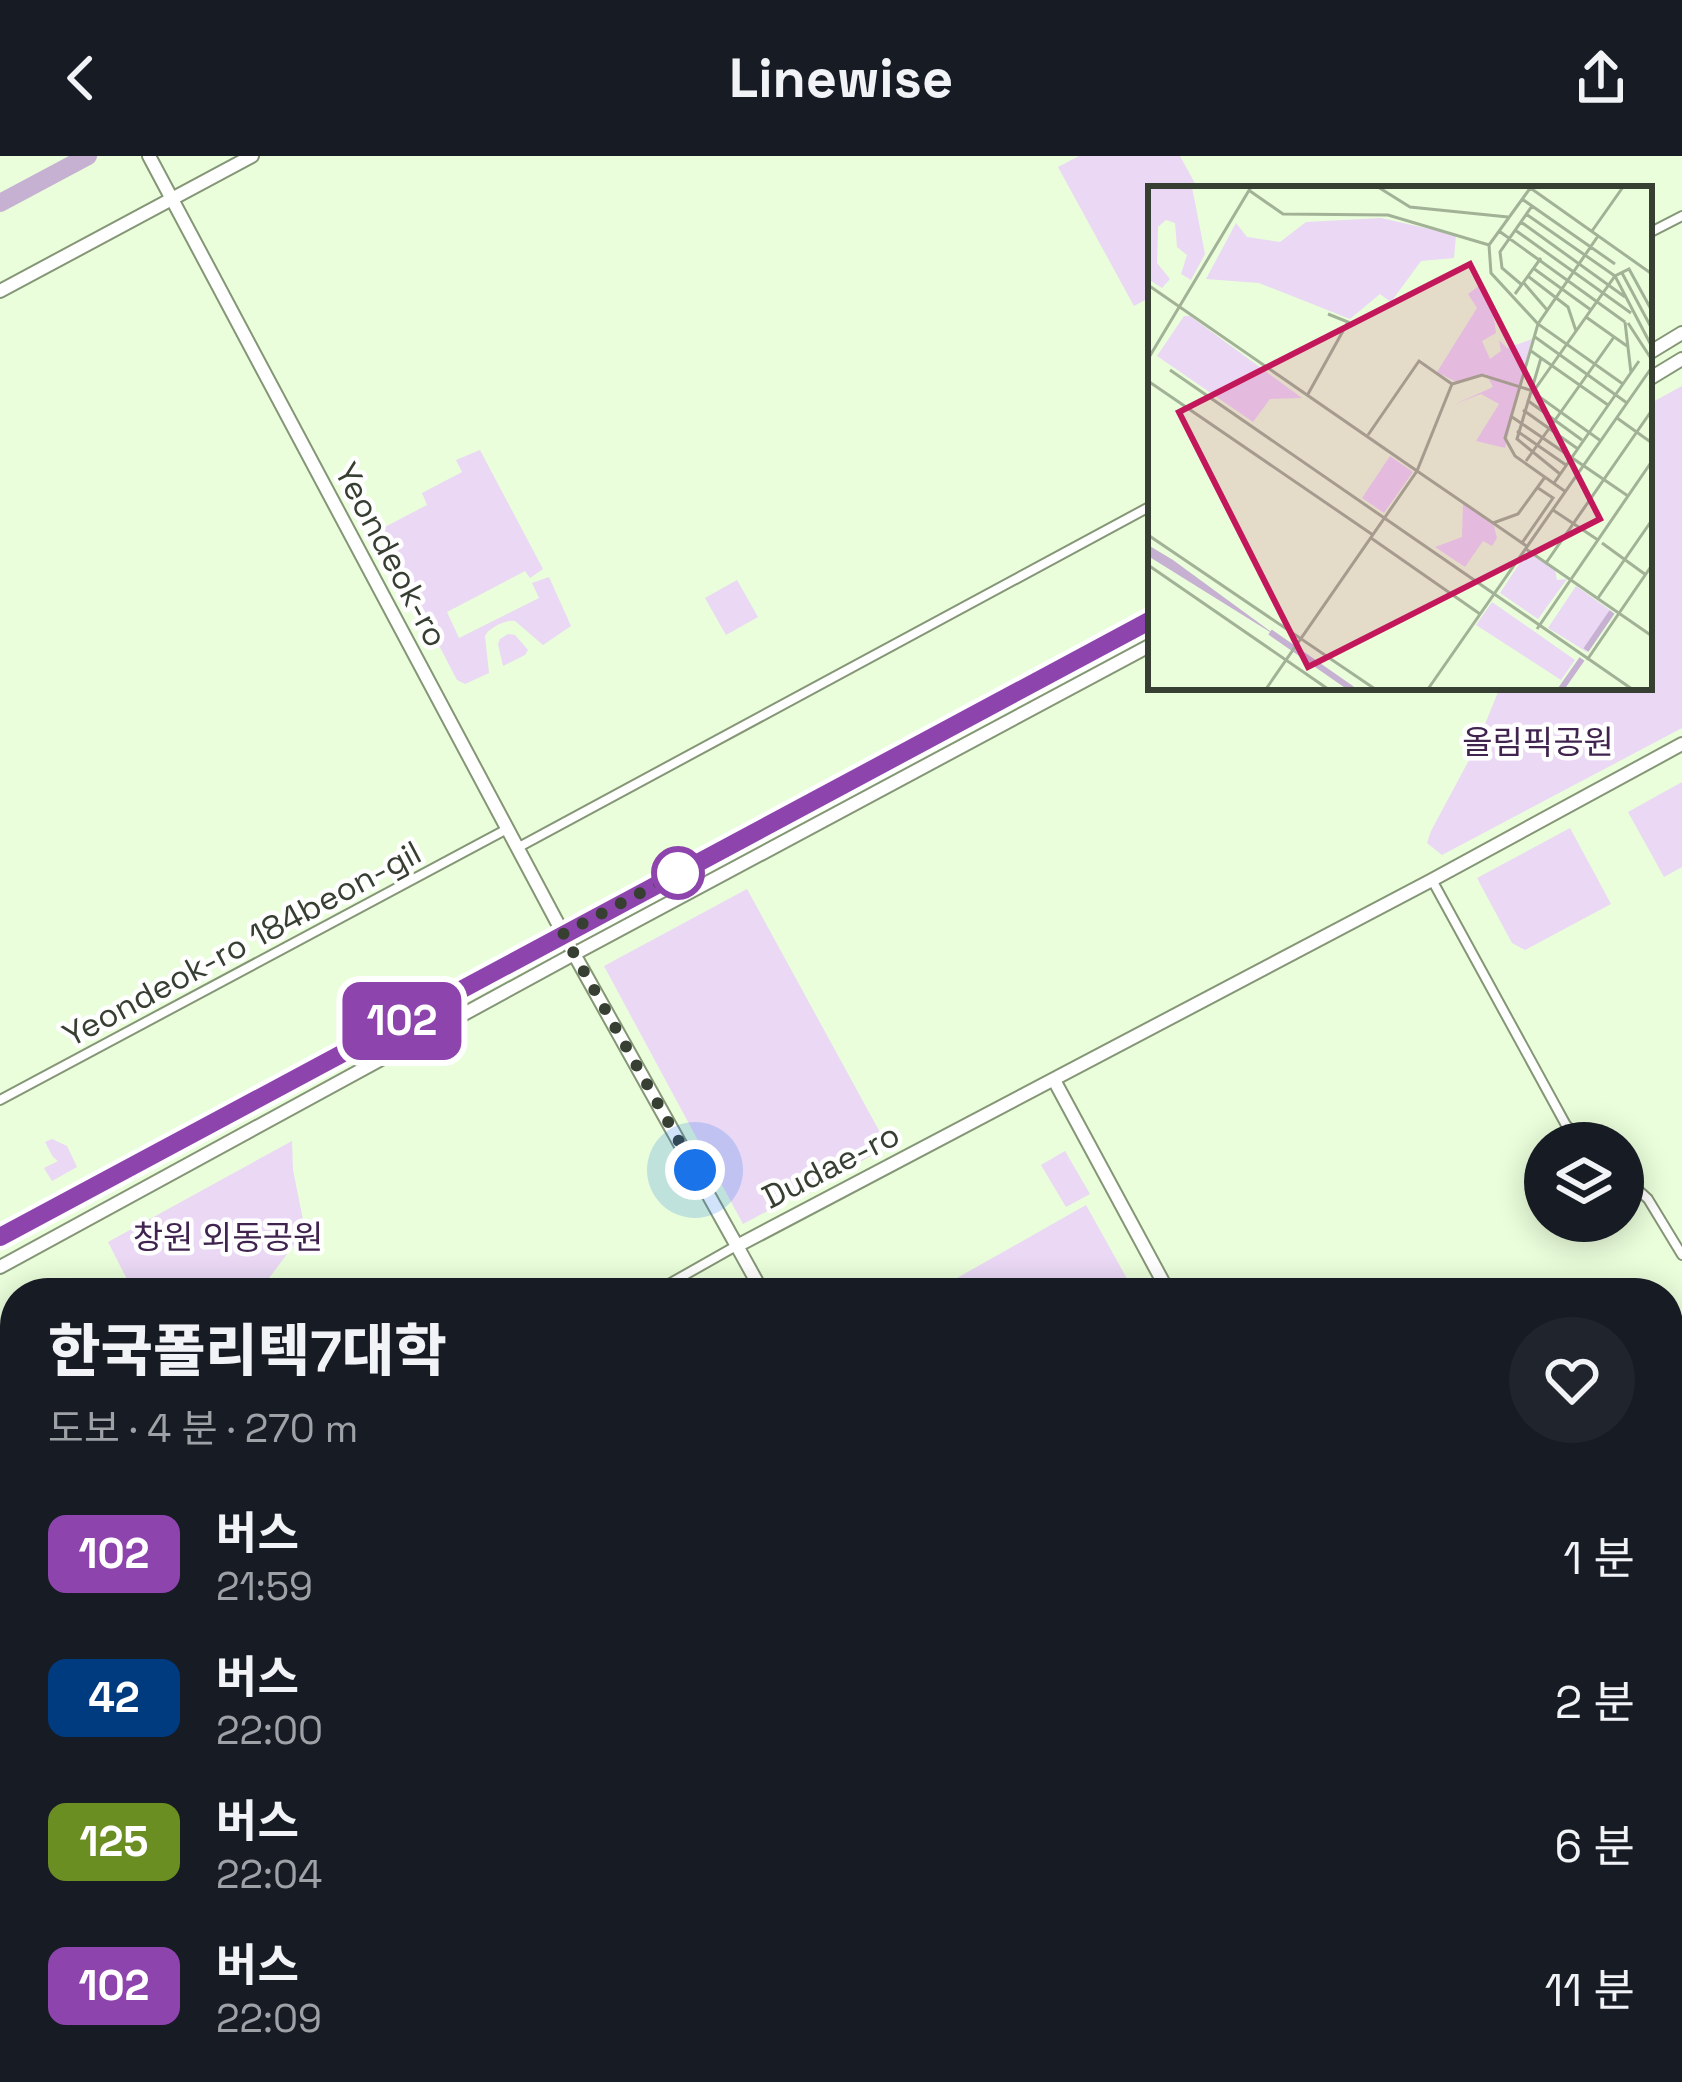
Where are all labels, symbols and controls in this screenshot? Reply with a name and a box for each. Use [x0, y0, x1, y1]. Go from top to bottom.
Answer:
text: Linewise [729, 44, 953, 113]
icon: back [48, 45, 114, 111]
icon: share [1568, 45, 1634, 111]
inset map [1148, 186, 1652, 690]
street label: Yeondeok-ro [325, 456, 457, 654]
park label: 올림픽공원 [1462, 722, 1614, 764]
street label: Yeondeok-ro 184beon-gil [56, 832, 428, 1056]
unlabelled marker [653, 848, 703, 898]
line badge: 102 [333, 982, 471, 1060]
text: 102 [366, 994, 438, 1047]
street label: Dudae-ro [755, 1114, 907, 1218]
map controls [1524, 1122, 1644, 1242]
button: layers [1524, 1122, 1644, 1242]
your location [665, 1140, 725, 1200]
park label: 창원 외동공원 [133, 1217, 323, 1259]
text: 한국폴리텍7대학 [48, 1315, 447, 1388]
button: heart [1509, 1317, 1635, 1443]
text: 도보 · 4 분 · 270 m [48, 1404, 358, 1453]
text: 버스 [216, 1505, 299, 1562]
text: 102 [78, 1527, 150, 1580]
text: 1 분 [1563, 1530, 1635, 1587]
text: 21:59 [216, 1562, 313, 1611]
text: 버스 [216, 1649, 299, 1706]
text: 42 [88, 1671, 140, 1724]
text: 2 분 [1555, 1674, 1635, 1731]
text: 22:00 [216, 1706, 323, 1755]
text: 버스 [216, 1793, 299, 1850]
text: 125 [79, 1815, 149, 1868]
text: 6 분 [1554, 1818, 1635, 1875]
text: 22:04 [216, 1850, 322, 1899]
text: 버스 [216, 1937, 299, 1994]
text: 102 [78, 1959, 150, 2012]
text: 11 분 [1544, 1962, 1635, 2019]
text: 22:09 [216, 1994, 322, 2043]

